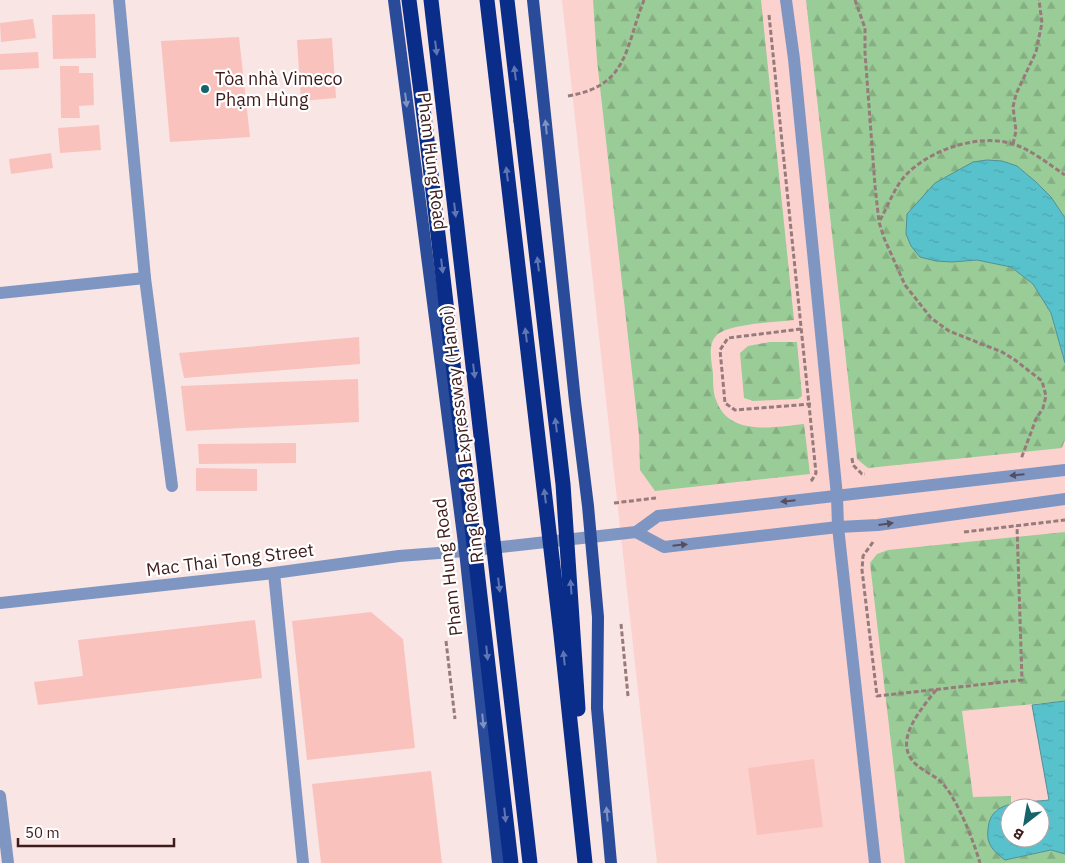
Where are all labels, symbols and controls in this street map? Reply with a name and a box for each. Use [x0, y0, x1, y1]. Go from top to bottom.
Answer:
one-way arrow [432, 41, 440, 57]
one-way arrow [511, 64, 519, 80]
place label: Tòa nhà Vimeco Phạm Hùng [215, 67, 342, 111]
marker: Tòa nhà Vimeco Phạm Hùng [199, 83, 211, 95]
street label: Pham Hung Road [413, 91, 452, 231]
one-way arrow [403, 93, 411, 109]
one-way arrow [542, 118, 550, 134]
one-way arrow [503, 165, 511, 181]
one-way arrow [451, 202, 459, 218]
one-way arrow [534, 256, 542, 272]
one-way arrow [438, 258, 446, 274]
street label: Ring Road 3 Expressway (Hanoi) [434, 304, 489, 565]
one-way arrow [522, 327, 530, 343]
one-way arrow [470, 364, 478, 380]
one-way arrow [552, 417, 560, 433]
one-way arrow [1008, 471, 1024, 479]
one-way arrow [541, 488, 549, 504]
street label: Pham Hung Road [428, 497, 467, 637]
one-way arrow [780, 497, 796, 505]
one-way arrow [879, 520, 895, 528]
street label: Mac Thai Tong Street [145, 538, 315, 581]
one-way arrow [673, 541, 689, 549]
one-way arrow [495, 577, 503, 593]
one-way arrow [567, 579, 575, 595]
one-way arrow [483, 646, 491, 662]
one-way arrow [559, 650, 567, 666]
one-way arrow [479, 714, 487, 730]
north arrow [1000, 798, 1050, 848]
one-way arrow [602, 806, 610, 822]
one-way arrow [501, 807, 509, 823]
scale bar [18, 816, 174, 848]
text: 50 m [25, 823, 60, 842]
text: B [1010, 824, 1027, 844]

